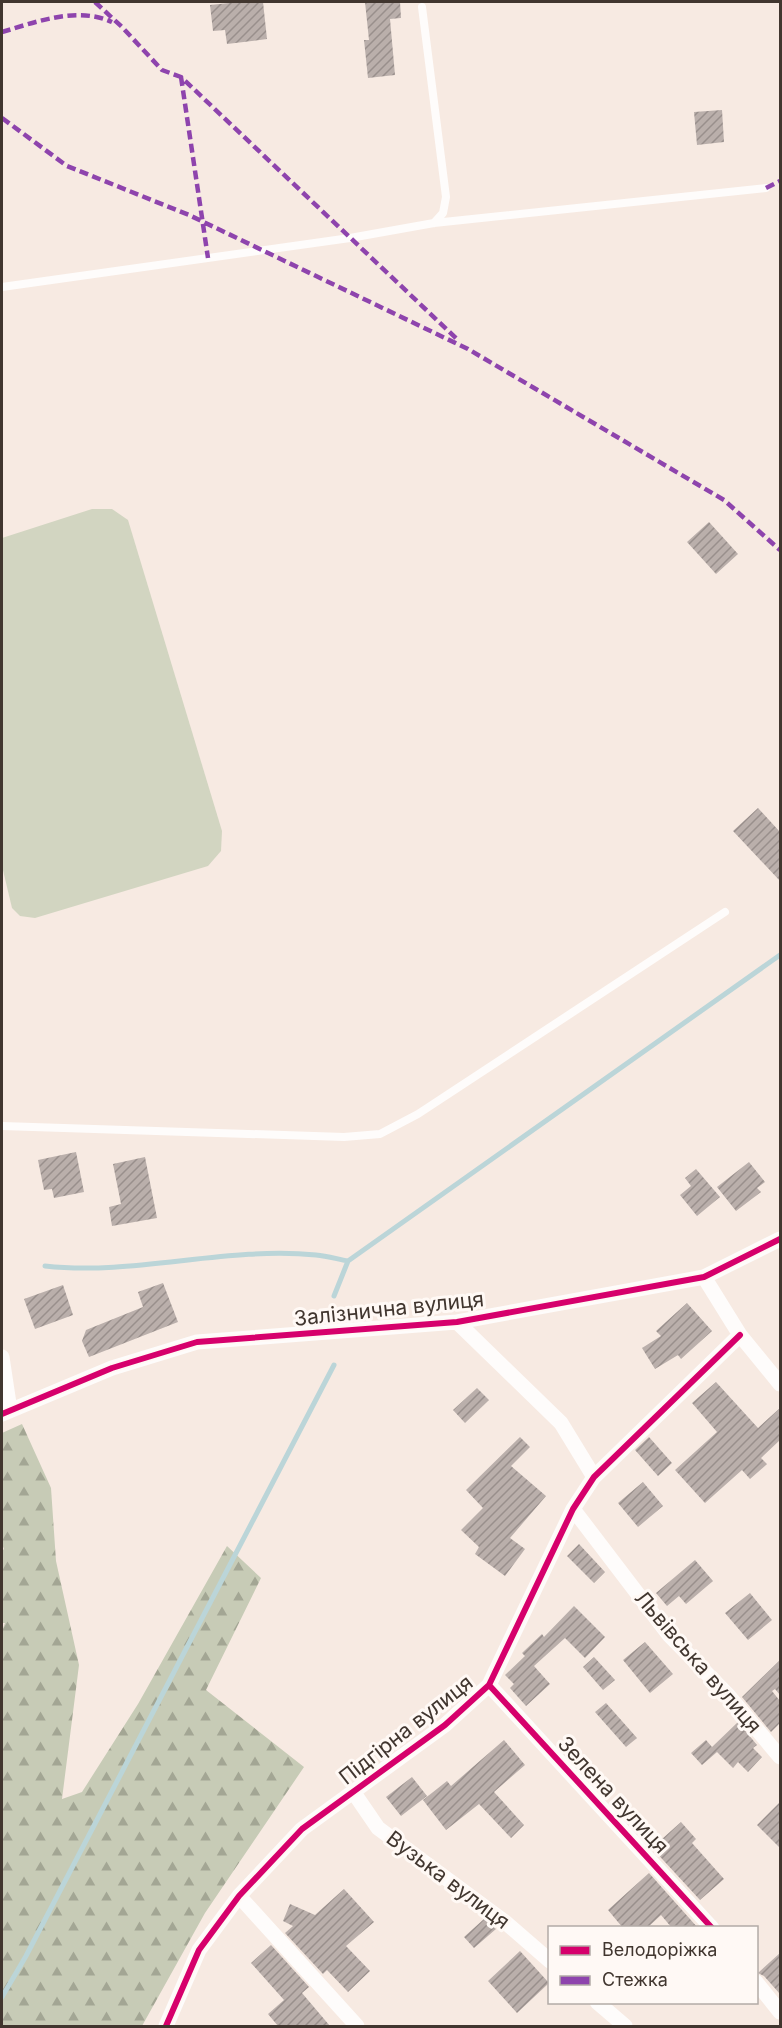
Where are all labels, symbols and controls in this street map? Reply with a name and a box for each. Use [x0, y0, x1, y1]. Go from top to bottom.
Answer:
street label: Залізнична вулиця [293, 1286, 485, 1331]
street label: Львівська вулиця [630, 1585, 767, 1738]
street label: Підгірна вулиця [334, 1670, 478, 1790]
street label: Зелена вулиця [553, 1731, 674, 1858]
street label: Вузька вулиця [382, 1825, 515, 1934]
legend [548, 1926, 758, 2004]
text: Велодоріжка [602, 1939, 717, 1960]
text: Стежка [602, 1969, 668, 1990]

